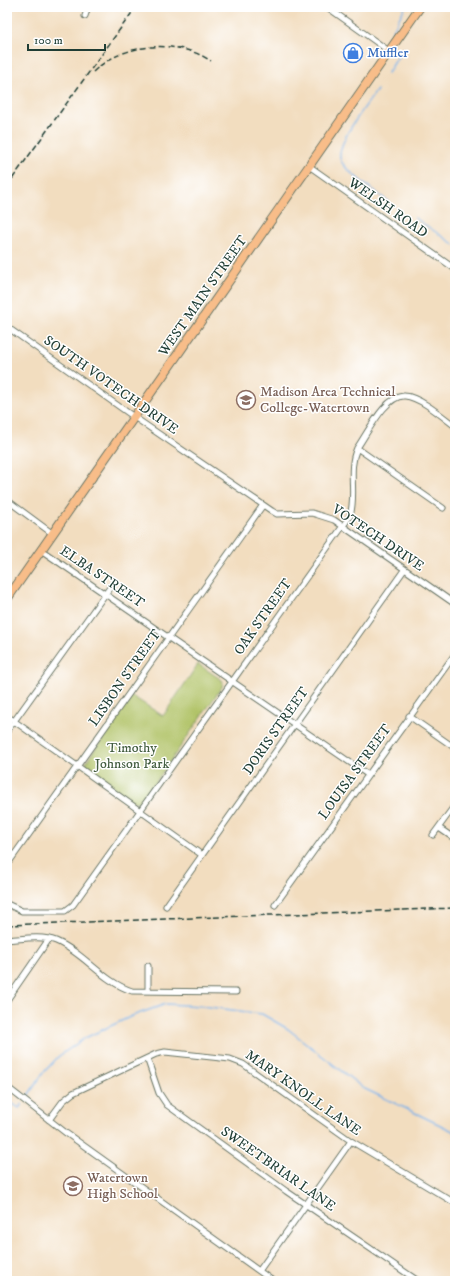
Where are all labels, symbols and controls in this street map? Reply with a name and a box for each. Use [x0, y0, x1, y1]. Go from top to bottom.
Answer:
scale bar [28, 26, 105, 52]
text: 100 m [34, 33, 63, 48]
shop icon: Muffler [342, 42, 364, 64]
place label: Muffler [367, 44, 409, 62]
street label: WELSH ROAD [344, 173, 431, 242]
street label: WEST MAIN STREET [154, 232, 252, 361]
street label: SOUTH VOTECH DRIVE [40, 332, 182, 438]
place label: Madison Area Technical College-Watertown [260, 383, 396, 417]
school or university icon: Madison Area Technical College-Watertown [235, 389, 257, 411]
street label: VOTECH DRIVE [328, 500, 428, 575]
street label: ELBA STREET [56, 542, 148, 612]
street label: OAK STREET [230, 575, 296, 659]
street label: LISBON STREET [85, 626, 165, 730]
street label: DORIS STREET [239, 683, 313, 778]
street label: LOUISA STREET [314, 720, 396, 823]
park label: Timothy Johnson Park [93, 739, 169, 773]
street label: MARY KNOLL LANE [242, 1046, 365, 1140]
street label: SWEETBRIAR LANE [217, 1123, 339, 1216]
place label: Watertown High School [86, 1169, 159, 1203]
school or university icon: Watertown High School [62, 1175, 84, 1197]

